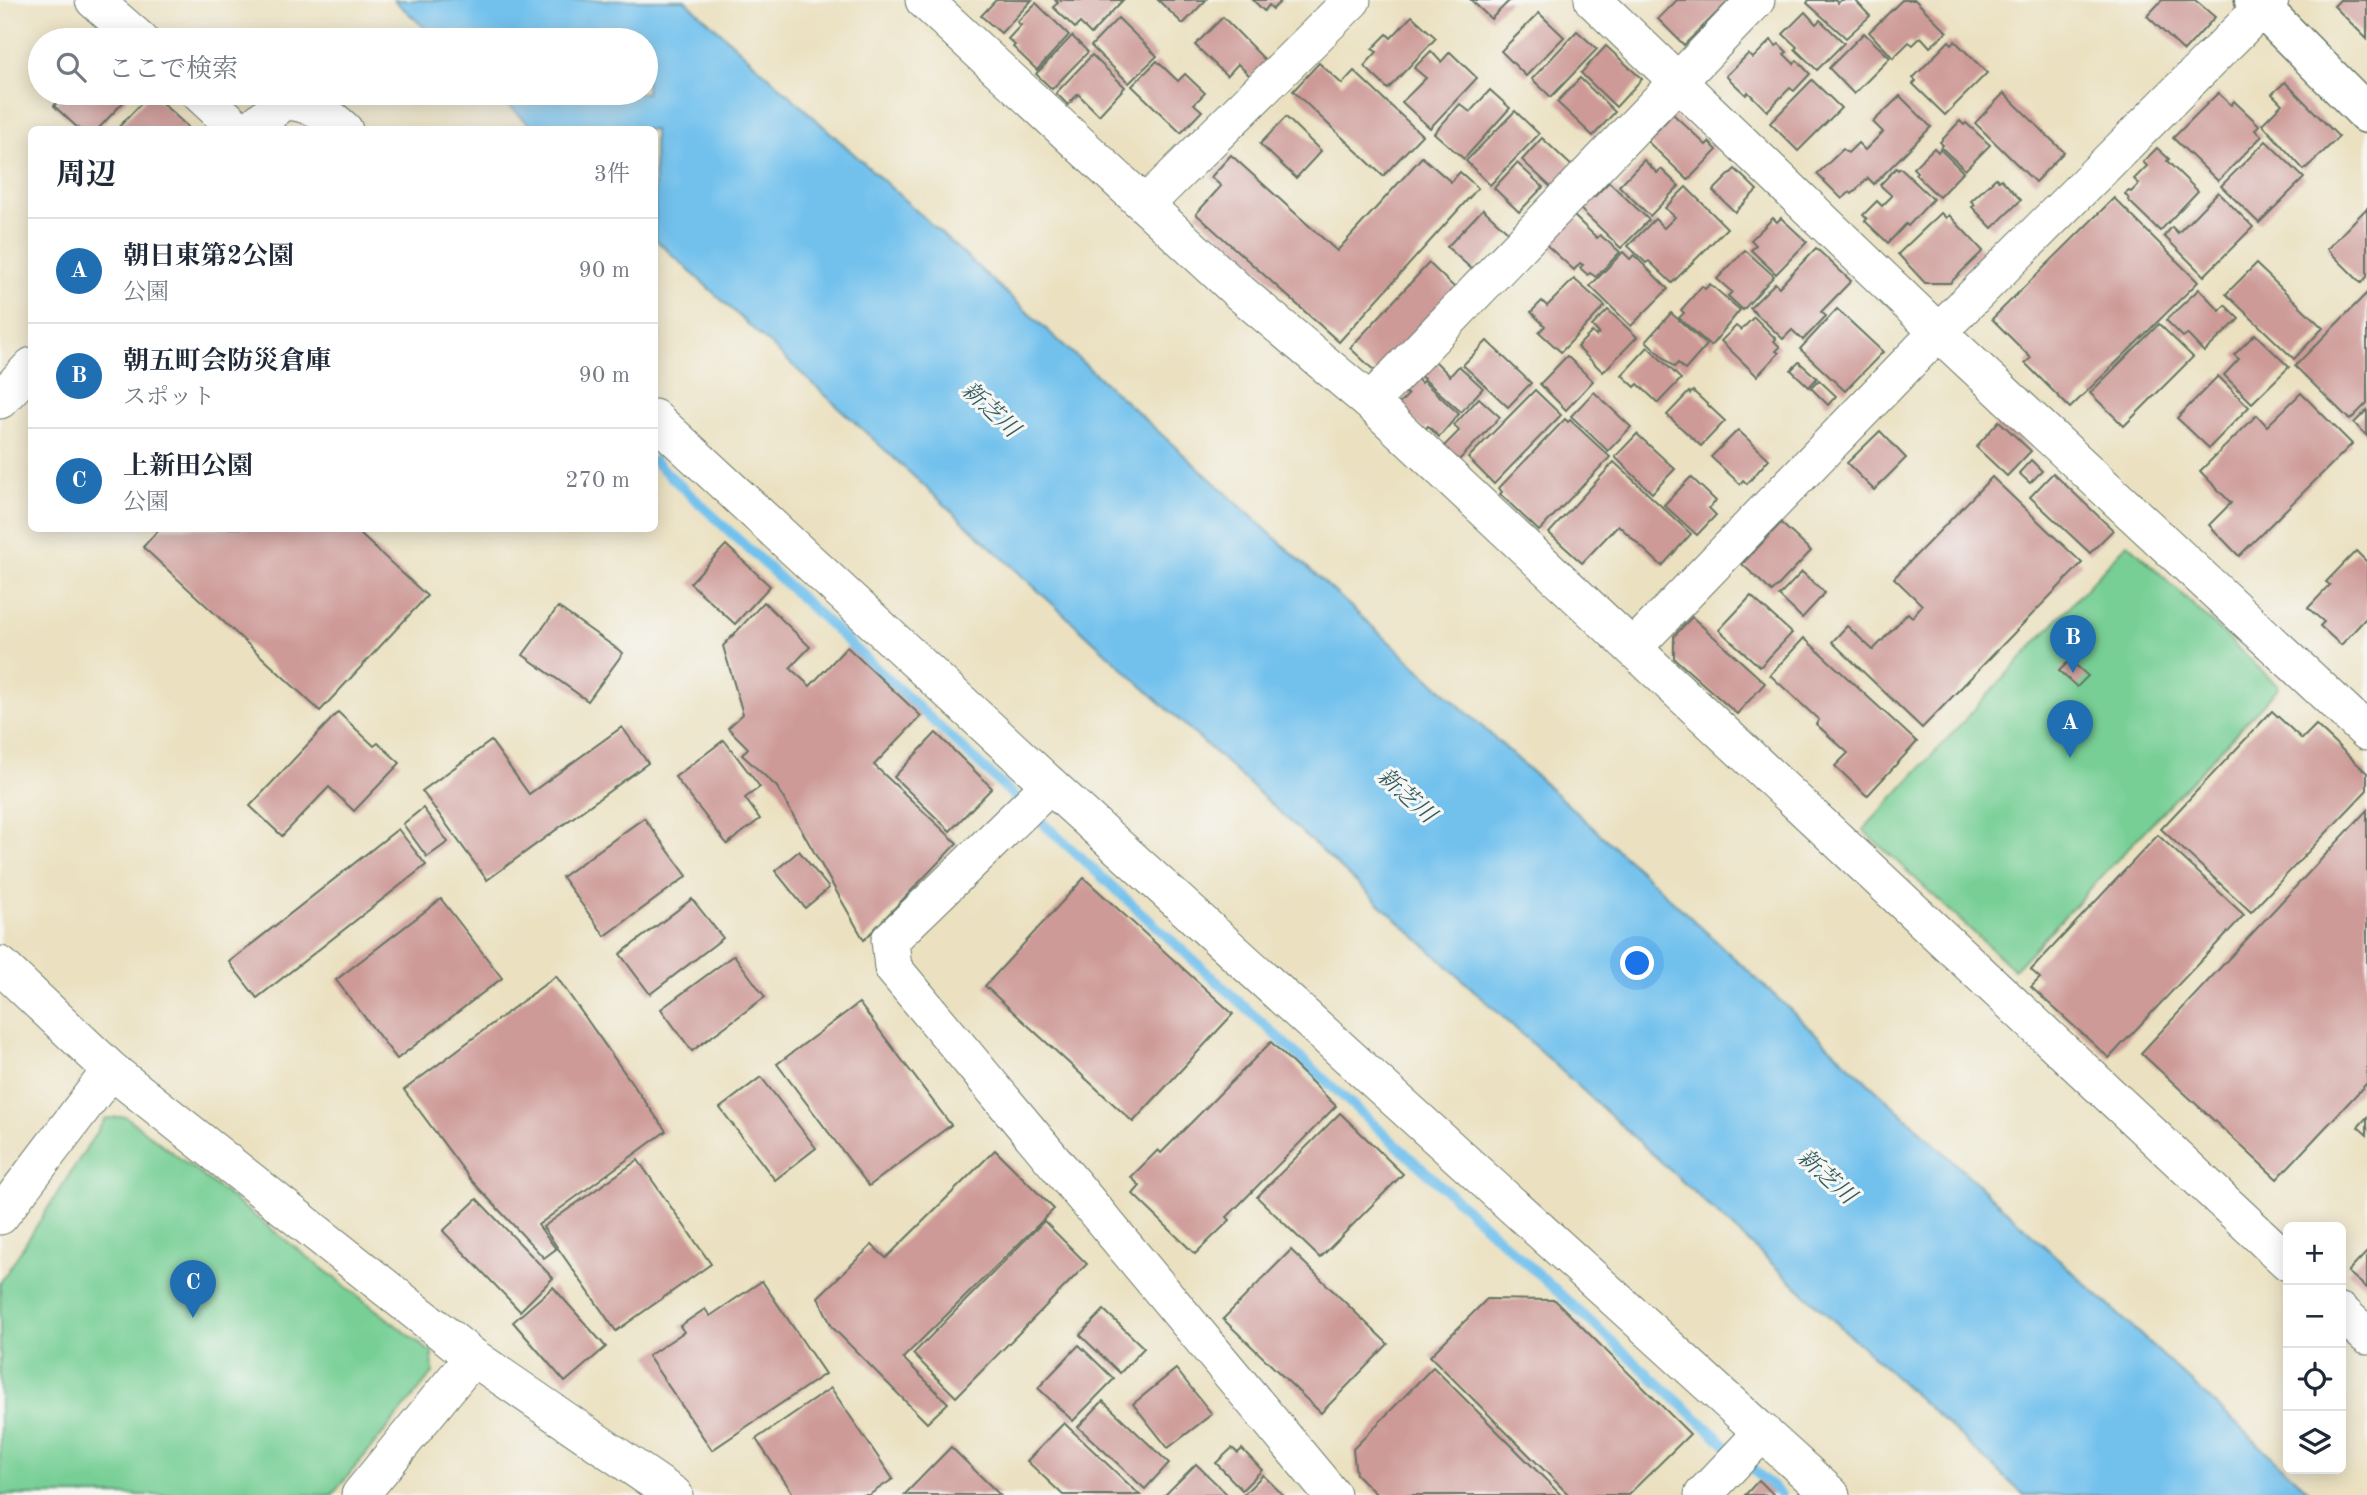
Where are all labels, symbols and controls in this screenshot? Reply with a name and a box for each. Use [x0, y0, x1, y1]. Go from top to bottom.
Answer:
search box [28, 28, 658, 105]
icon: search [52, 48, 90, 86]
text: ここで検索 [108, 57, 238, 83]
text: 周辺 [56, 161, 116, 191]
text: 3件 [594, 163, 630, 186]
text: 朝日東第2公園 [123, 244, 294, 270]
text: A [70, 259, 88, 282]
text: 90 m [579, 259, 630, 282]
text: 公園 [123, 281, 169, 304]
text: 朝五町会防災倉庫 [123, 349, 331, 375]
text: B [71, 364, 87, 387]
text: 90 m [579, 364, 630, 387]
water label: 新芝川 [957, 377, 1027, 444]
text: スポット [123, 386, 215, 409]
text: 上新田公園 [123, 454, 253, 480]
text: C [71, 469, 87, 492]
text: 270 m [565, 469, 630, 492]
text: 公園 [123, 491, 169, 514]
pin: B [2050, 615, 2096, 673]
pin: A [2047, 700, 2093, 758]
water label: 新芝川 [1373, 763, 1443, 830]
your location [1620, 946, 1654, 980]
water label: 新芝川 [1793, 1144, 1863, 1211]
map controls [2283, 1222, 2346, 1474]
button: + [2283, 1222, 2346, 1285]
pin: C [170, 1260, 216, 1318]
button: − [2283, 1285, 2346, 1348]
button: locate [2283, 1348, 2346, 1411]
button: layers [2283, 1411, 2346, 1474]

